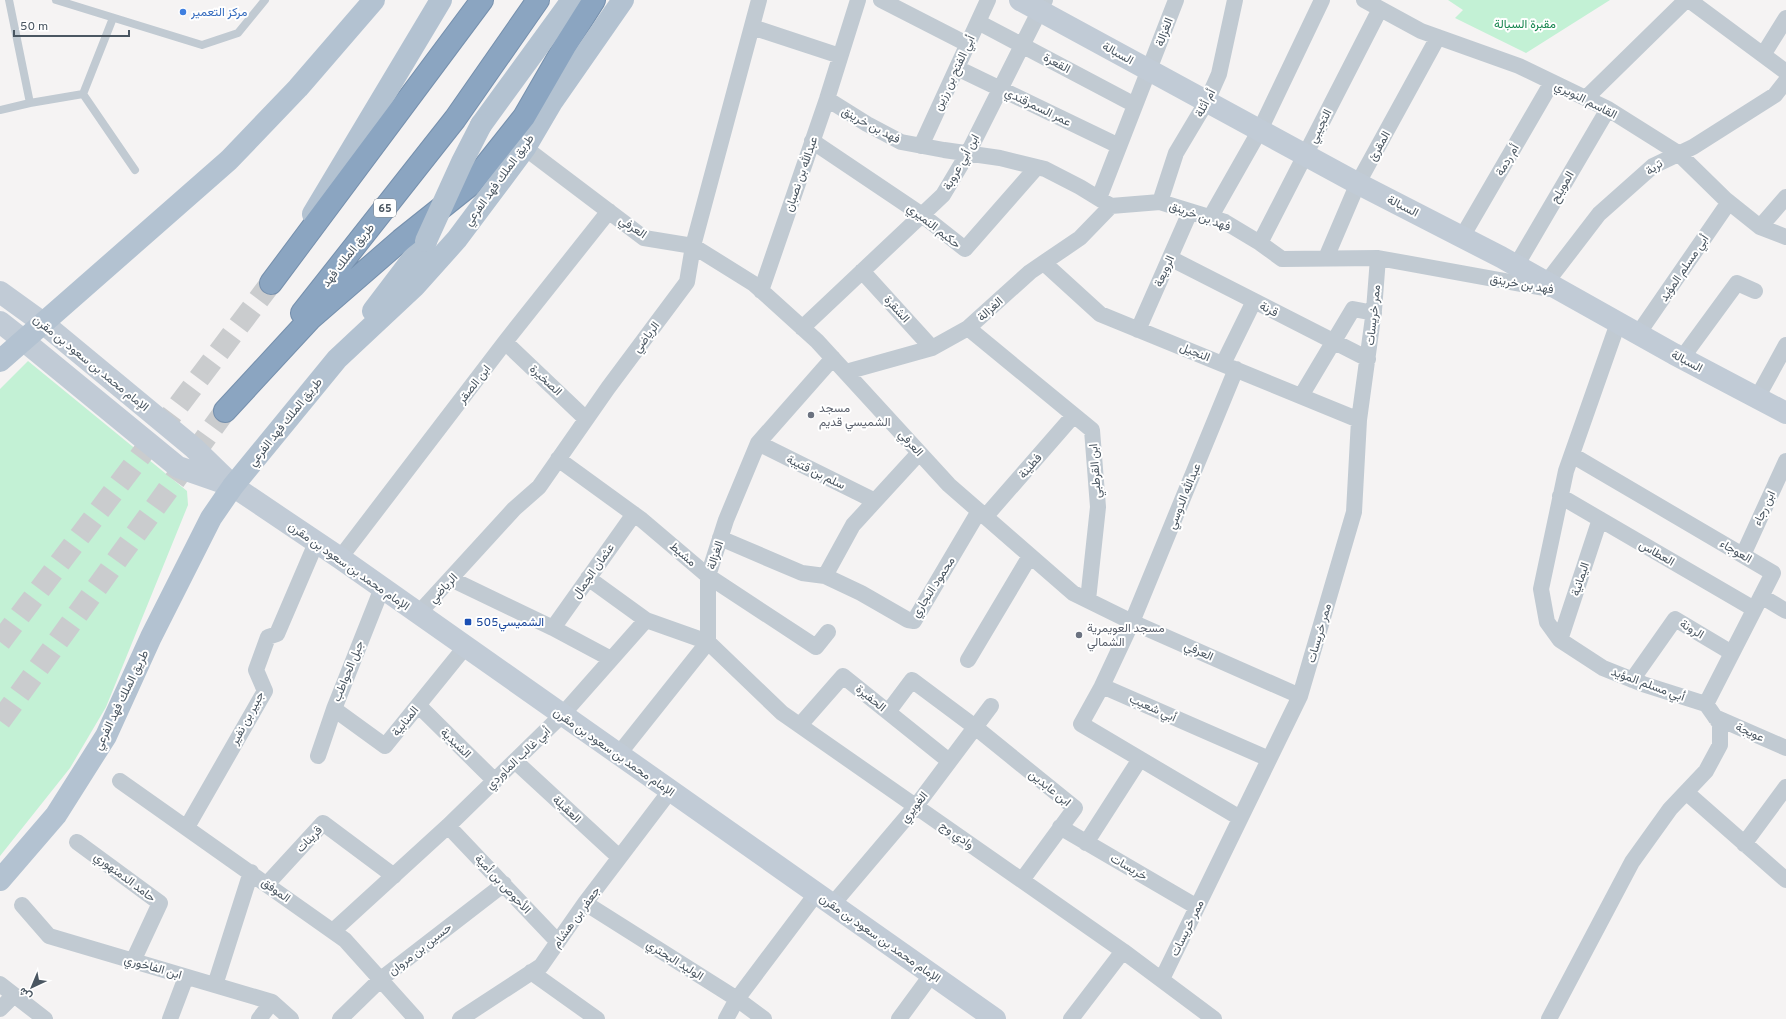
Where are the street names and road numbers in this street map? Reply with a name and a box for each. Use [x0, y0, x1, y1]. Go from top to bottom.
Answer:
street label: الغزالة [1152, 16, 1178, 49]
street label: أبي الفتح بن رزين [930, 33, 980, 114]
street label: السبالة [1099, 39, 1136, 69]
street label: القعرة [1040, 50, 1073, 78]
street label: القاسم النويري [1551, 78, 1620, 124]
street label: عمر السمرقندي [1001, 85, 1073, 132]
street label: أم أثلة [1192, 86, 1220, 120]
street label: فهد بن خرينق [838, 104, 903, 148]
street label: التجيبي [1306, 107, 1337, 147]
street label: المقرئ [1365, 129, 1395, 164]
street label: طريق الملك فهد الفرعي [461, 131, 539, 230]
street label: ابن أبي عروبة [940, 132, 985, 194]
street label: عبدالله بن نصبان [782, 134, 822, 214]
street label: أم ردمة [1492, 141, 1523, 179]
street label: تربة [1643, 156, 1667, 180]
street label: المويلح [1547, 169, 1578, 206]
street label: السبالة [1384, 192, 1421, 222]
street label: فهد بن خرينق [1167, 198, 1233, 235]
road number: 65 [374, 199, 396, 217]
street label: حكيم النميري [903, 201, 964, 254]
street label: العرفي [615, 213, 649, 244]
street label: طريق الملك فهد [319, 220, 379, 291]
street label: أبي مسلم المؤيد [1657, 232, 1714, 306]
street label: الرويعة [1151, 253, 1179, 290]
street label: فهد بن خرينق [1489, 272, 1555, 298]
street label: ممر خريسات [1363, 284, 1385, 346]
street label: الشقرة [880, 293, 913, 327]
street label: الغزالة [974, 294, 1007, 326]
street label: قرنة [1256, 298, 1281, 321]
street label: الإمام محمد بن سعود بن مقرن [29, 312, 152, 416]
street label: الرياضي [630, 319, 665, 357]
street label: النجيل [1177, 340, 1212, 366]
street label: السبالة [1668, 347, 1705, 377]
street label: ابن الصقر [454, 362, 495, 408]
street label: الصخيرة [526, 362, 565, 400]
street label: طريق الملك فهد الفرعي [245, 375, 327, 471]
street label: العرفي [893, 427, 926, 461]
street label: ابن القرطبي [1086, 443, 1107, 499]
street label: فطينة [1015, 451, 1046, 483]
street label: سلم بن قتيبة [784, 452, 847, 494]
street label: عبدالله الدوسي [1164, 461, 1206, 532]
street label: ابن رجاء [1750, 488, 1780, 529]
street label: الإمام محمد بن سعود بن مقرن [285, 519, 412, 615]
street label: العوجاء [1717, 536, 1754, 567]
street label: العطاس [1636, 537, 1677, 570]
street label: مشيط [666, 539, 699, 571]
street label: الغزالة [704, 539, 728, 572]
street label: عثمان الجمال [569, 541, 619, 602]
street label: محمود النجاري [908, 554, 960, 622]
street label: اليمانية [1568, 560, 1594, 598]
street label: الرياضي [426, 570, 462, 608]
street label: ممر خريسات [1304, 602, 1336, 665]
street label: الرونة [1676, 616, 1707, 643]
street label: جبل الحواطب [329, 638, 368, 704]
street label: العرفي [1181, 638, 1216, 666]
street label: طريق الملك فهد الفرعي [91, 648, 154, 754]
street label: أبي مسلم المؤيد [1608, 664, 1687, 707]
street label: الحفيرة [852, 682, 889, 716]
street label: جبير بن نفير [227, 689, 269, 749]
street label: أبي شعيب [1126, 691, 1179, 727]
street label: المنابية [389, 703, 423, 740]
street label: الإمام محمد بن سعود بن مقرن [550, 705, 677, 801]
street label: عويجة [1733, 720, 1766, 746]
street label: أبي غالب الماوردي [483, 724, 555, 794]
street label: الشيدية [436, 725, 474, 762]
street label: ابن عابدين [1025, 767, 1074, 811]
street label: الغويري [897, 789, 933, 827]
street label: العقيلة [549, 792, 584, 827]
street label: وادي وج [935, 818, 977, 854]
street label: قرينات [293, 823, 326, 857]
street label: حامد الدمنهوري [90, 849, 159, 907]
street label: خريسات [1107, 851, 1150, 885]
street label: الأحوص بن أمية [471, 852, 534, 918]
street label: الموفق [258, 875, 293, 907]
street label: جعفر بن هشام [549, 884, 604, 951]
street label: الإمام محمد بن سعود بن مقرن [816, 891, 943, 987]
street label: ممر خريسات [1167, 898, 1208, 959]
street label: حسين بن مروان [386, 920, 456, 980]
street label: الوليد البحتري [642, 937, 706, 986]
street label: ابن الفاخوري [122, 952, 183, 985]

